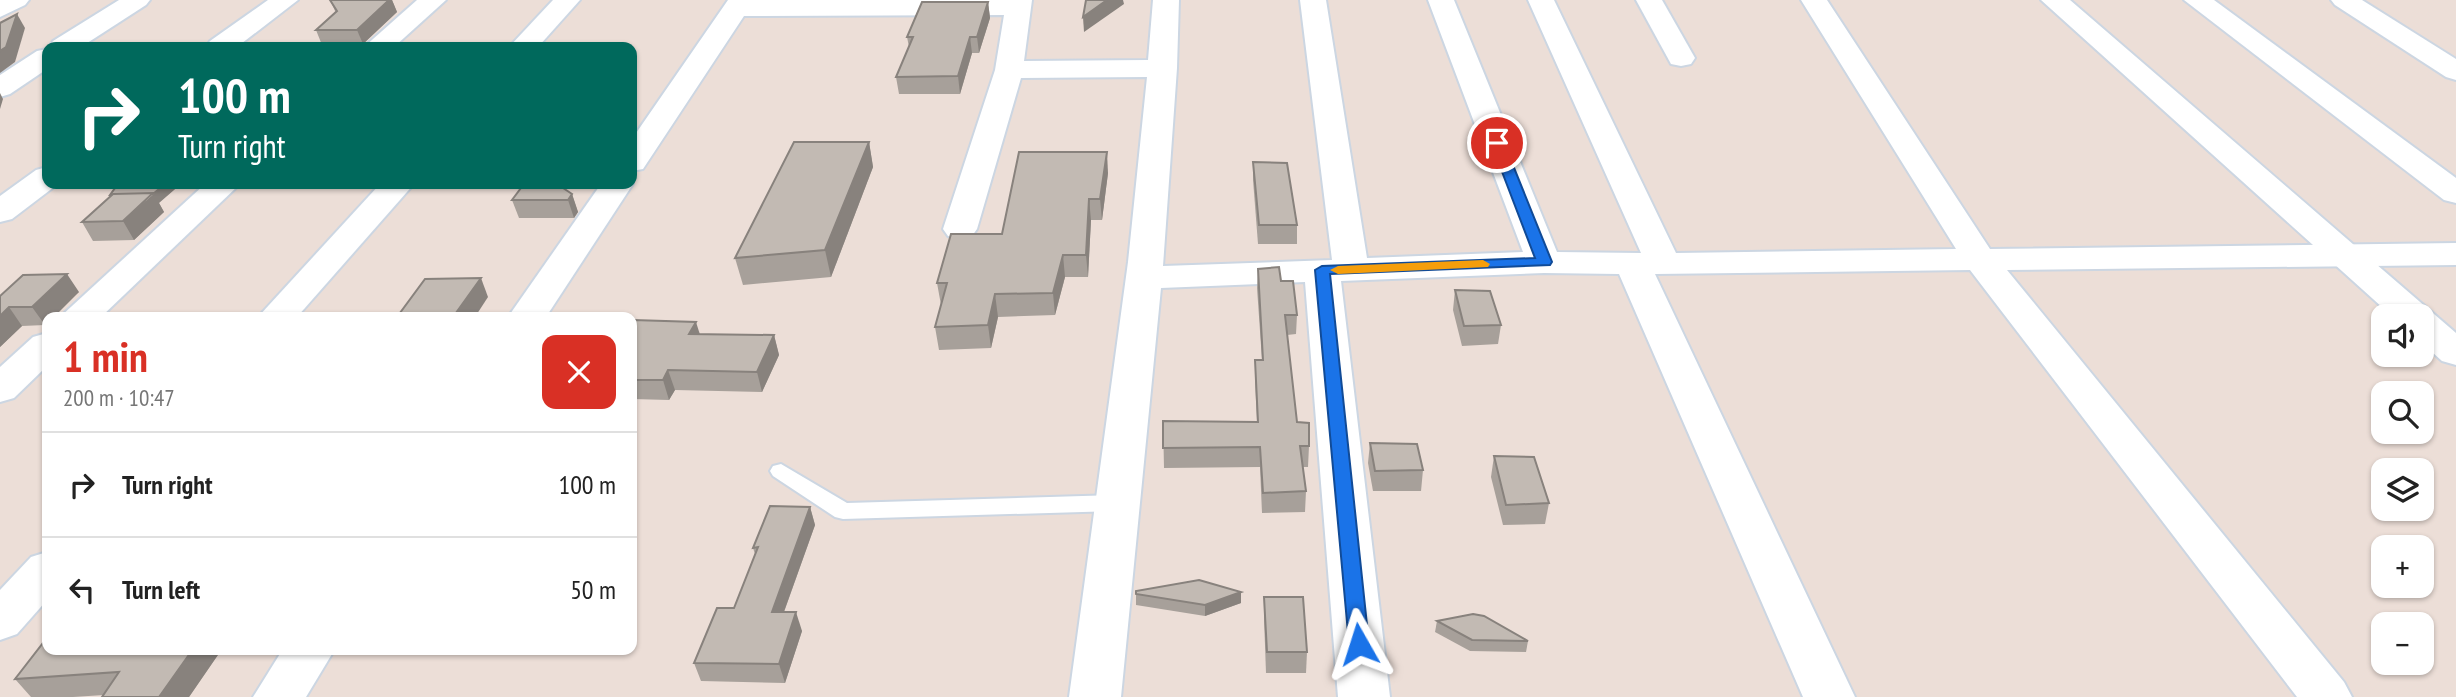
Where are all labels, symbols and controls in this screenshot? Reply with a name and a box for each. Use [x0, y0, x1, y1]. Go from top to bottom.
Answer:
text: 100 m [178, 63, 291, 127]
icon: right [63, 70, 154, 161]
pin [1467, 113, 1527, 173]
icon: arrive [1478, 124, 1516, 162]
text: Turn right [178, 125, 286, 167]
map controls [2371, 304, 2434, 675]
button: sound [2371, 304, 2434, 367]
text: 1 min [63, 329, 148, 384]
button: close [542, 335, 616, 409]
button: search [2371, 381, 2434, 444]
text: 200 m · 10:47 [63, 383, 175, 412]
button: layers [2371, 458, 2434, 521]
icon: right [63, 466, 101, 504]
text: Turn right [122, 468, 213, 501]
text: 100 m [558, 468, 616, 501]
button: + [2371, 535, 2434, 598]
icon: left [63, 571, 101, 609]
text: Turn left [122, 573, 200, 606]
text: 50 m [570, 573, 616, 606]
position arrow [1322, 607, 1396, 681]
button: − [2371, 612, 2434, 675]

